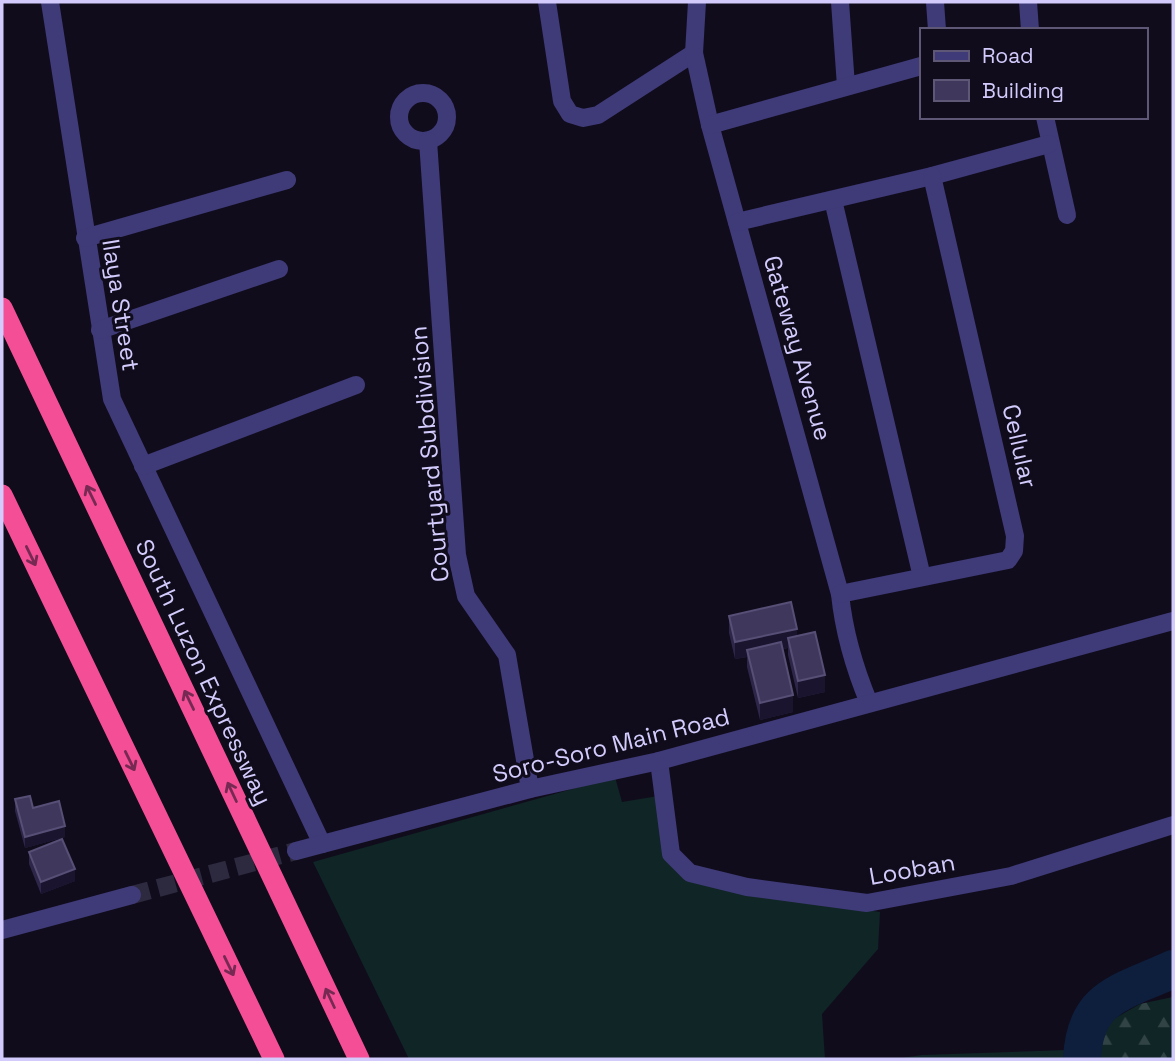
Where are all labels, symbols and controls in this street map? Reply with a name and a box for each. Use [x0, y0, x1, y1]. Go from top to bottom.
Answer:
legend [920, 28, 1147, 119]
text: Road [982, 42, 1034, 69]
text: Building [982, 77, 1064, 104]
street label: Ilaya Street [95, 237, 147, 373]
street label: Gateway Avenue [757, 252, 839, 444]
street label: Courtyard Subdivision [402, 325, 456, 583]
street label: Cellular [995, 401, 1045, 491]
one-way arrow [83, 485, 97, 506]
street label: South Luzon Expressway [129, 534, 279, 810]
one-way arrow [25, 545, 39, 566]
one-way arrow [181, 690, 195, 711]
street label: Soro-Soro Main Road [489, 701, 733, 789]
one-way arrow [124, 750, 138, 771]
one-way arrow [225, 782, 239, 803]
street label: Looban [867, 846, 957, 892]
one-way arrow [223, 955, 236, 976]
one-way arrow [322, 987, 335, 1008]

